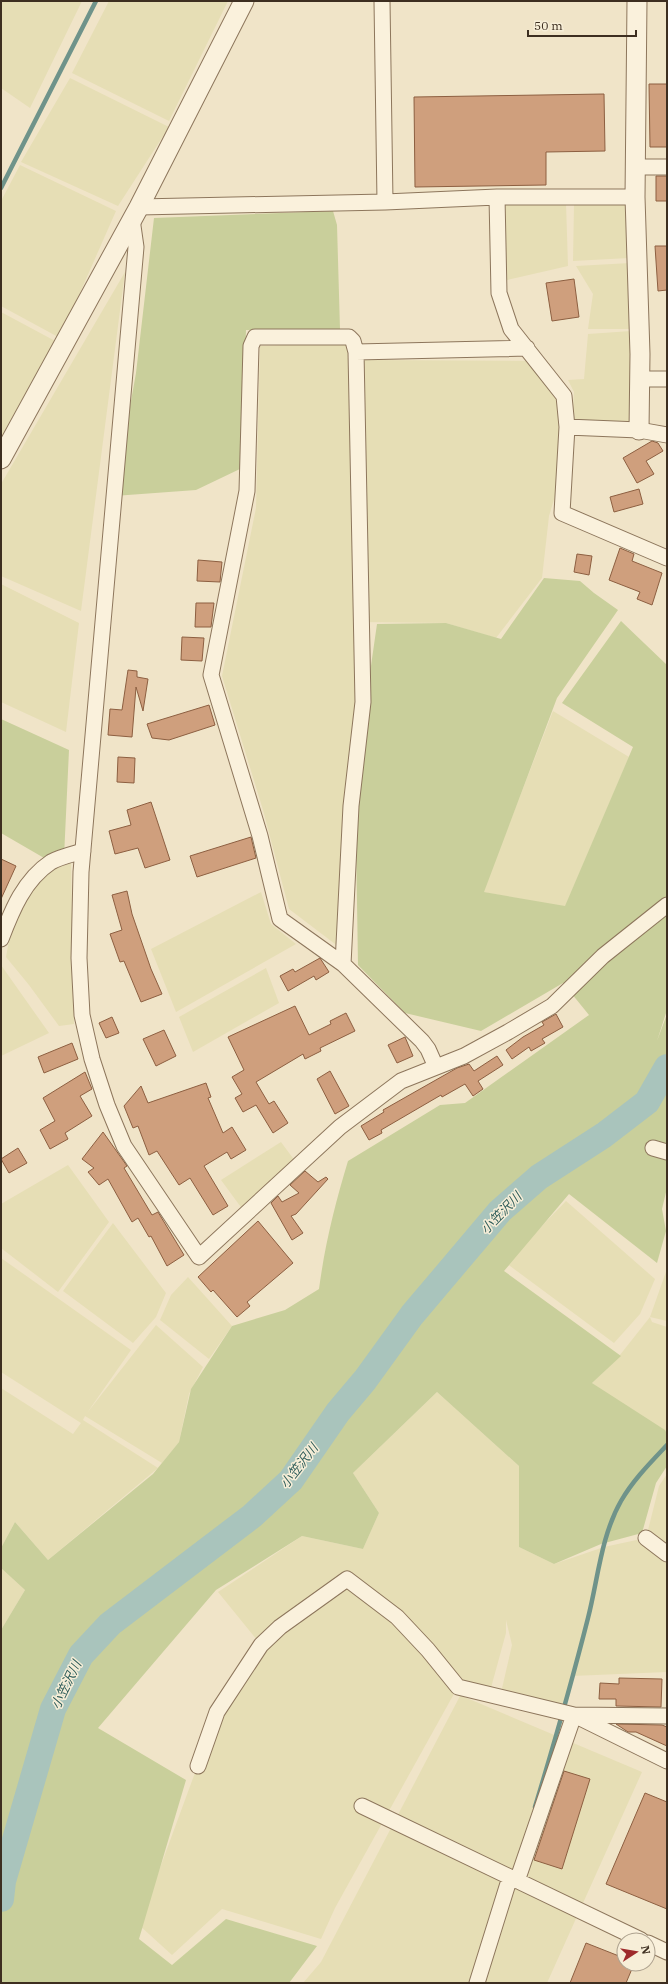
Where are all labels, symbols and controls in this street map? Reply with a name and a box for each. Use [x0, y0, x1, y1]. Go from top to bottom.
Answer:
scale bar [528, 12, 636, 38]
text: 50 m [534, 18, 563, 33]
water label: 小笠沢川 [477, 1187, 527, 1238]
water label: 小笠沢川 [276, 1439, 323, 1492]
water label: 小笠沢川 [47, 1656, 86, 1712]
north arrow [616, 1932, 656, 1972]
text: N [638, 1944, 654, 1956]

